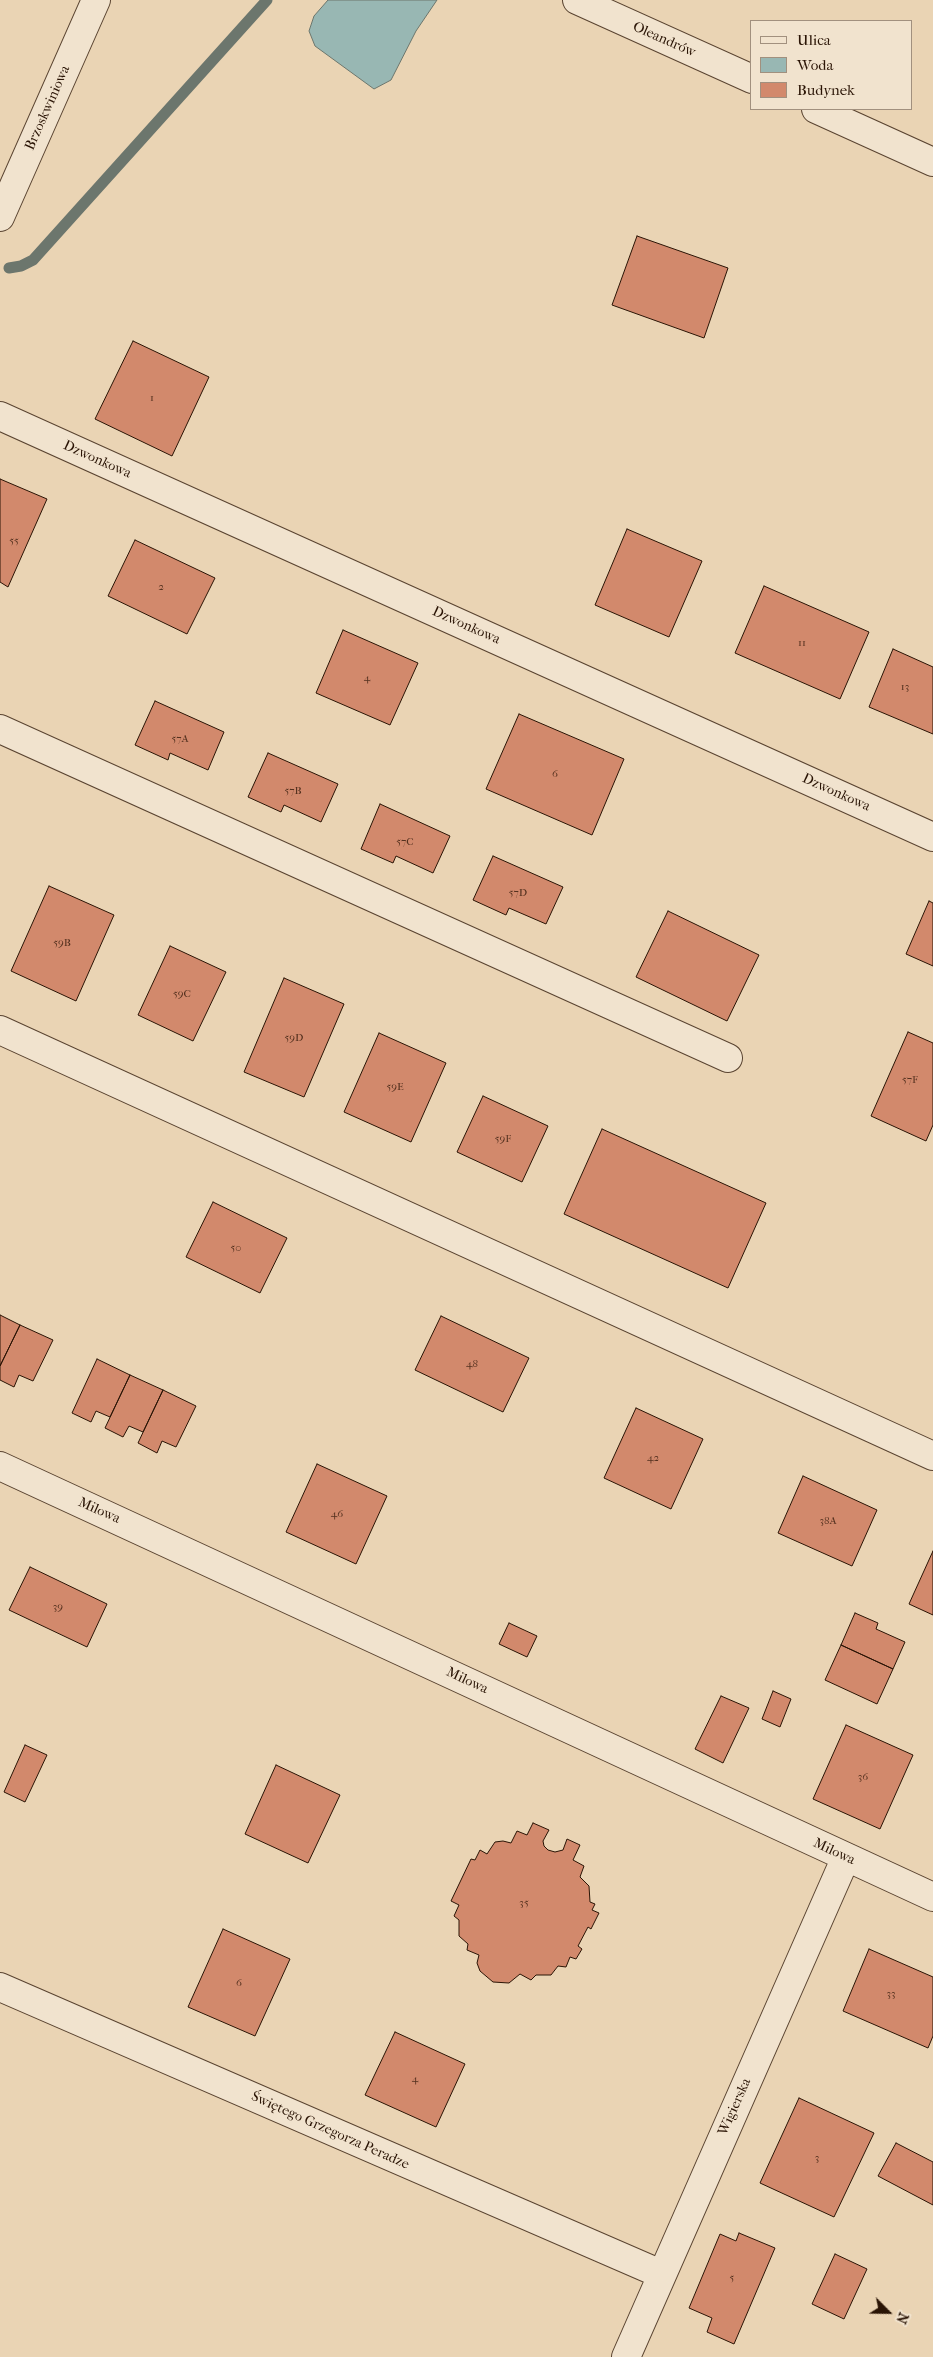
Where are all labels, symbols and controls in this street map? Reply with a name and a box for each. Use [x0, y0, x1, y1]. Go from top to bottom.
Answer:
street label: Oleandrów [630, 19, 698, 61]
legend [750, 20, 913, 110]
text: Ulica [797, 31, 831, 49]
text: Woda [797, 56, 833, 74]
street label: Brzoskwiniowa [22, 63, 74, 153]
text: Budynek [797, 81, 855, 99]
house number: 1 [150, 391, 154, 405]
street label: Dzwonkowa [60, 438, 134, 482]
house number: 55 [9, 534, 19, 548]
house number: 2 [158, 580, 164, 594]
street label: Dzwonkowa [429, 604, 503, 648]
house number: 11 [798, 636, 806, 650]
house number: 4 [364, 671, 370, 685]
house number: 13 [901, 680, 909, 694]
house number: 57A [171, 732, 189, 746]
house number: 6 [552, 767, 558, 781]
street label: Dzwonkowa [799, 771, 873, 815]
house number: 57B [284, 784, 302, 798]
house number: 57C [396, 835, 414, 849]
house number: 57D [509, 886, 527, 900]
house number: 59B [53, 936, 71, 950]
house number: 59C [173, 987, 191, 1001]
house number: 59D [285, 1031, 303, 1045]
house number: 57F [902, 1073, 918, 1087]
house number: 59E [386, 1080, 404, 1094]
house number: 59F [495, 1132, 511, 1146]
house number: 50 [231, 1241, 241, 1255]
house number: 48 [466, 1357, 478, 1371]
house number: 42 [647, 1451, 659, 1465]
street label: Milowa [75, 1494, 123, 1528]
house number: 46 [331, 1507, 343, 1521]
house number: 38A [819, 1514, 837, 1528]
house number: 39 [53, 1600, 63, 1614]
street label: Milowa [443, 1664, 491, 1698]
house number: 36 [858, 1770, 868, 1784]
street label: Milowa [810, 1835, 858, 1869]
house number: 35 [519, 1896, 529, 1910]
house number: 6 [236, 1976, 242, 1990]
house number: 33 [886, 1987, 896, 2001]
house number: 4 [412, 2072, 418, 2086]
street label: Wigierska [715, 2076, 755, 2138]
street label: Świętego Grzegorza Peradze [248, 2089, 412, 2173]
house number: 3 [815, 2151, 819, 2165]
house number: 5 [730, 2271, 734, 2285]
north arrow [863, 2287, 913, 2337]
text: N [892, 2310, 912, 2326]

